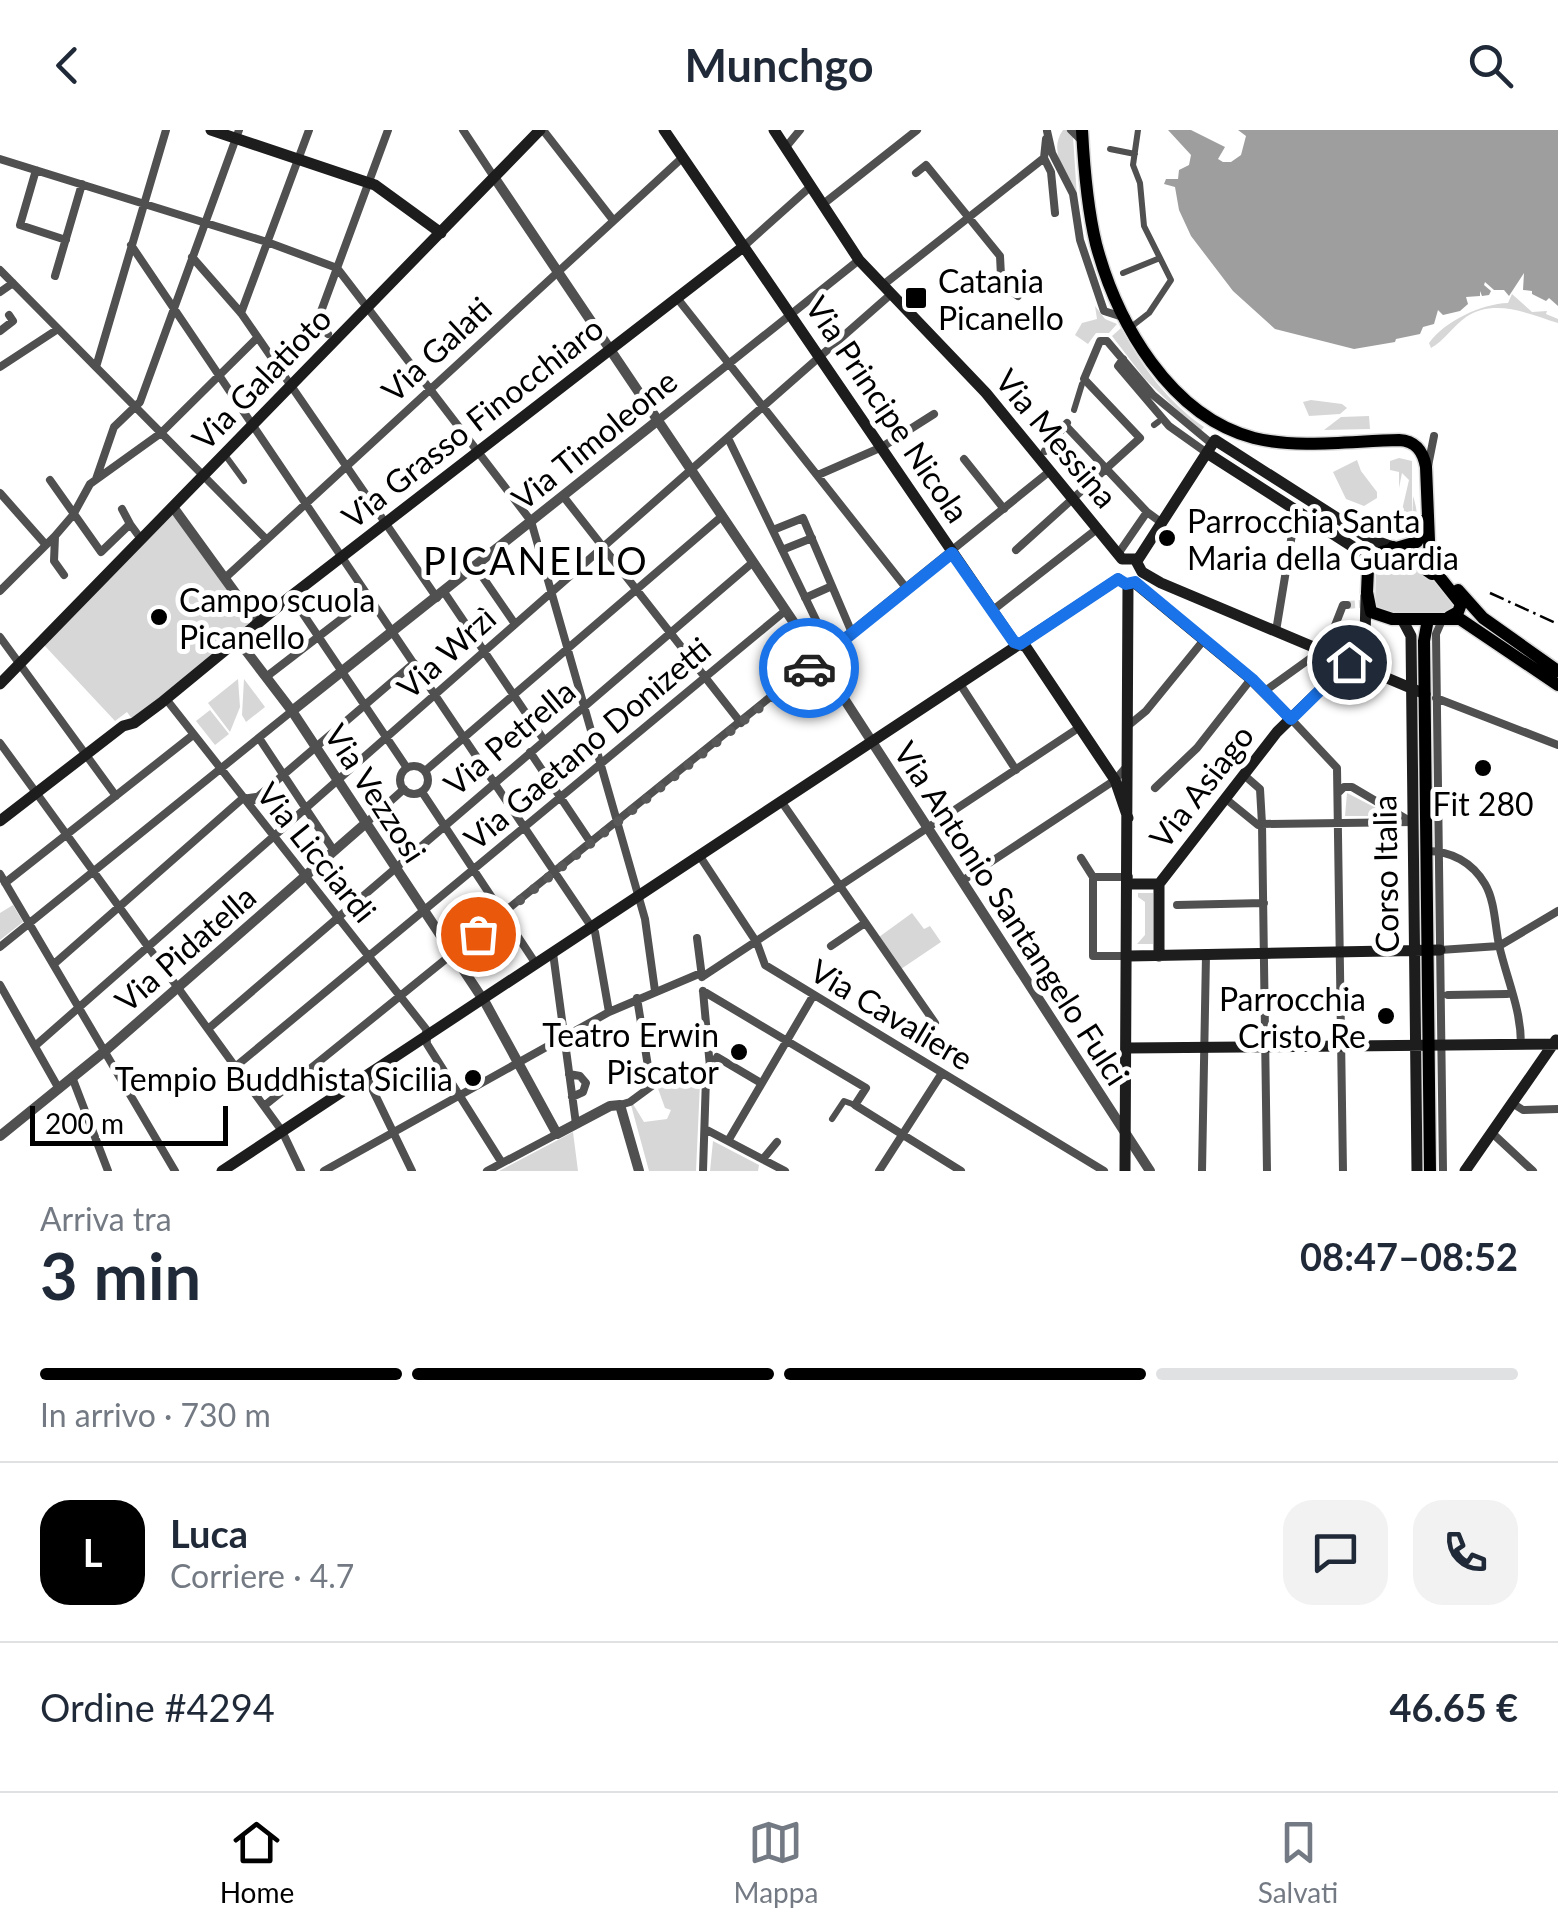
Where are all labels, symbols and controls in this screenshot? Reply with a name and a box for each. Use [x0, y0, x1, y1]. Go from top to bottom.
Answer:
icon: back [40, 38, 95, 93]
text: Munchgo [684, 38, 874, 92]
icon: search [1463, 38, 1518, 93]
place label: Catania Picanello [938, 261, 1064, 337]
marker: Catania Picanello [903, 285, 929, 311]
street label: Via Galati [373, 289, 499, 409]
street label: Via Principe Nicola [798, 289, 978, 529]
street label: Via Galatioto [183, 299, 339, 457]
street label: Via Grasso Finocchiaro [334, 308, 610, 536]
street label: Via Timoleone [504, 361, 684, 517]
street label: Via Messina [988, 361, 1126, 515]
place label: Parrocchia Santa Maria della Guardia [1187, 501, 1459, 577]
marker: Parrocchia Santa Maria della Guardia [1156, 527, 1178, 549]
district label: PICANELLO [423, 537, 649, 583]
place label: Campo scuola Picanello [179, 580, 375, 656]
street label: Via Wrzì [389, 598, 503, 706]
marker: Campo scuola Picanello [148, 606, 170, 628]
courier [759, 618, 859, 718]
pin [1307, 620, 1392, 705]
street label: Via Gaetano Donizetti [456, 629, 718, 857]
icon: home [1322, 635, 1377, 690]
icon: car [782, 641, 837, 696]
street label: Via Petrella [436, 671, 582, 803]
street label: Via Asiago [1141, 716, 1261, 856]
street label: Via Vezzosi [317, 717, 435, 869]
street label: Via Antonio Santangelo Fulci [886, 734, 1138, 1092]
marker: Fit 280 [1472, 757, 1494, 779]
street label: Via Licciardi [249, 774, 385, 930]
place label: Fit 280 [1432, 784, 1534, 823]
street label: Corso Italia [1364, 795, 1406, 953]
street label: Via Pidatella [107, 876, 263, 1020]
pin [436, 892, 521, 977]
icon: bag [451, 907, 506, 962]
street label: Via Cavaliere [804, 950, 980, 1078]
place label: Parrocchia Cristo Re [1219, 979, 1366, 1055]
marker: Parrocchia Cristo Re [1375, 1005, 1397, 1027]
place label: Teatro Erwin Piscator [542, 1015, 719, 1091]
marker: Teatro Erwin Piscator [728, 1041, 750, 1063]
place label: Tempio Buddhista Sicilia [115, 1059, 453, 1098]
marker: Tempio Buddhista Sicilia [462, 1067, 484, 1089]
scale bar [30, 1101, 228, 1146]
text: 200 m [45, 1106, 124, 1140]
text: Arriva tra [40, 1199, 172, 1238]
text: 08:47–08:52 [1300, 1233, 1518, 1279]
text: 3 min [40, 1236, 201, 1314]
text: In arrivo · 730 m [40, 1395, 271, 1434]
button: chat [1283, 1500, 1388, 1605]
button: phone [1413, 1500, 1518, 1605]
text: Luca [170, 1510, 248, 1556]
text: L [83, 1529, 102, 1575]
text: Corriere · 4.7 [170, 1556, 354, 1595]
text: Ordine #4294 [40, 1684, 275, 1730]
text: 46.65 € [1390, 1684, 1518, 1730]
tab: Home [220, 1815, 294, 1909]
tab: Mappa [734, 1815, 818, 1909]
tab: Salvati [1258, 1815, 1338, 1909]

